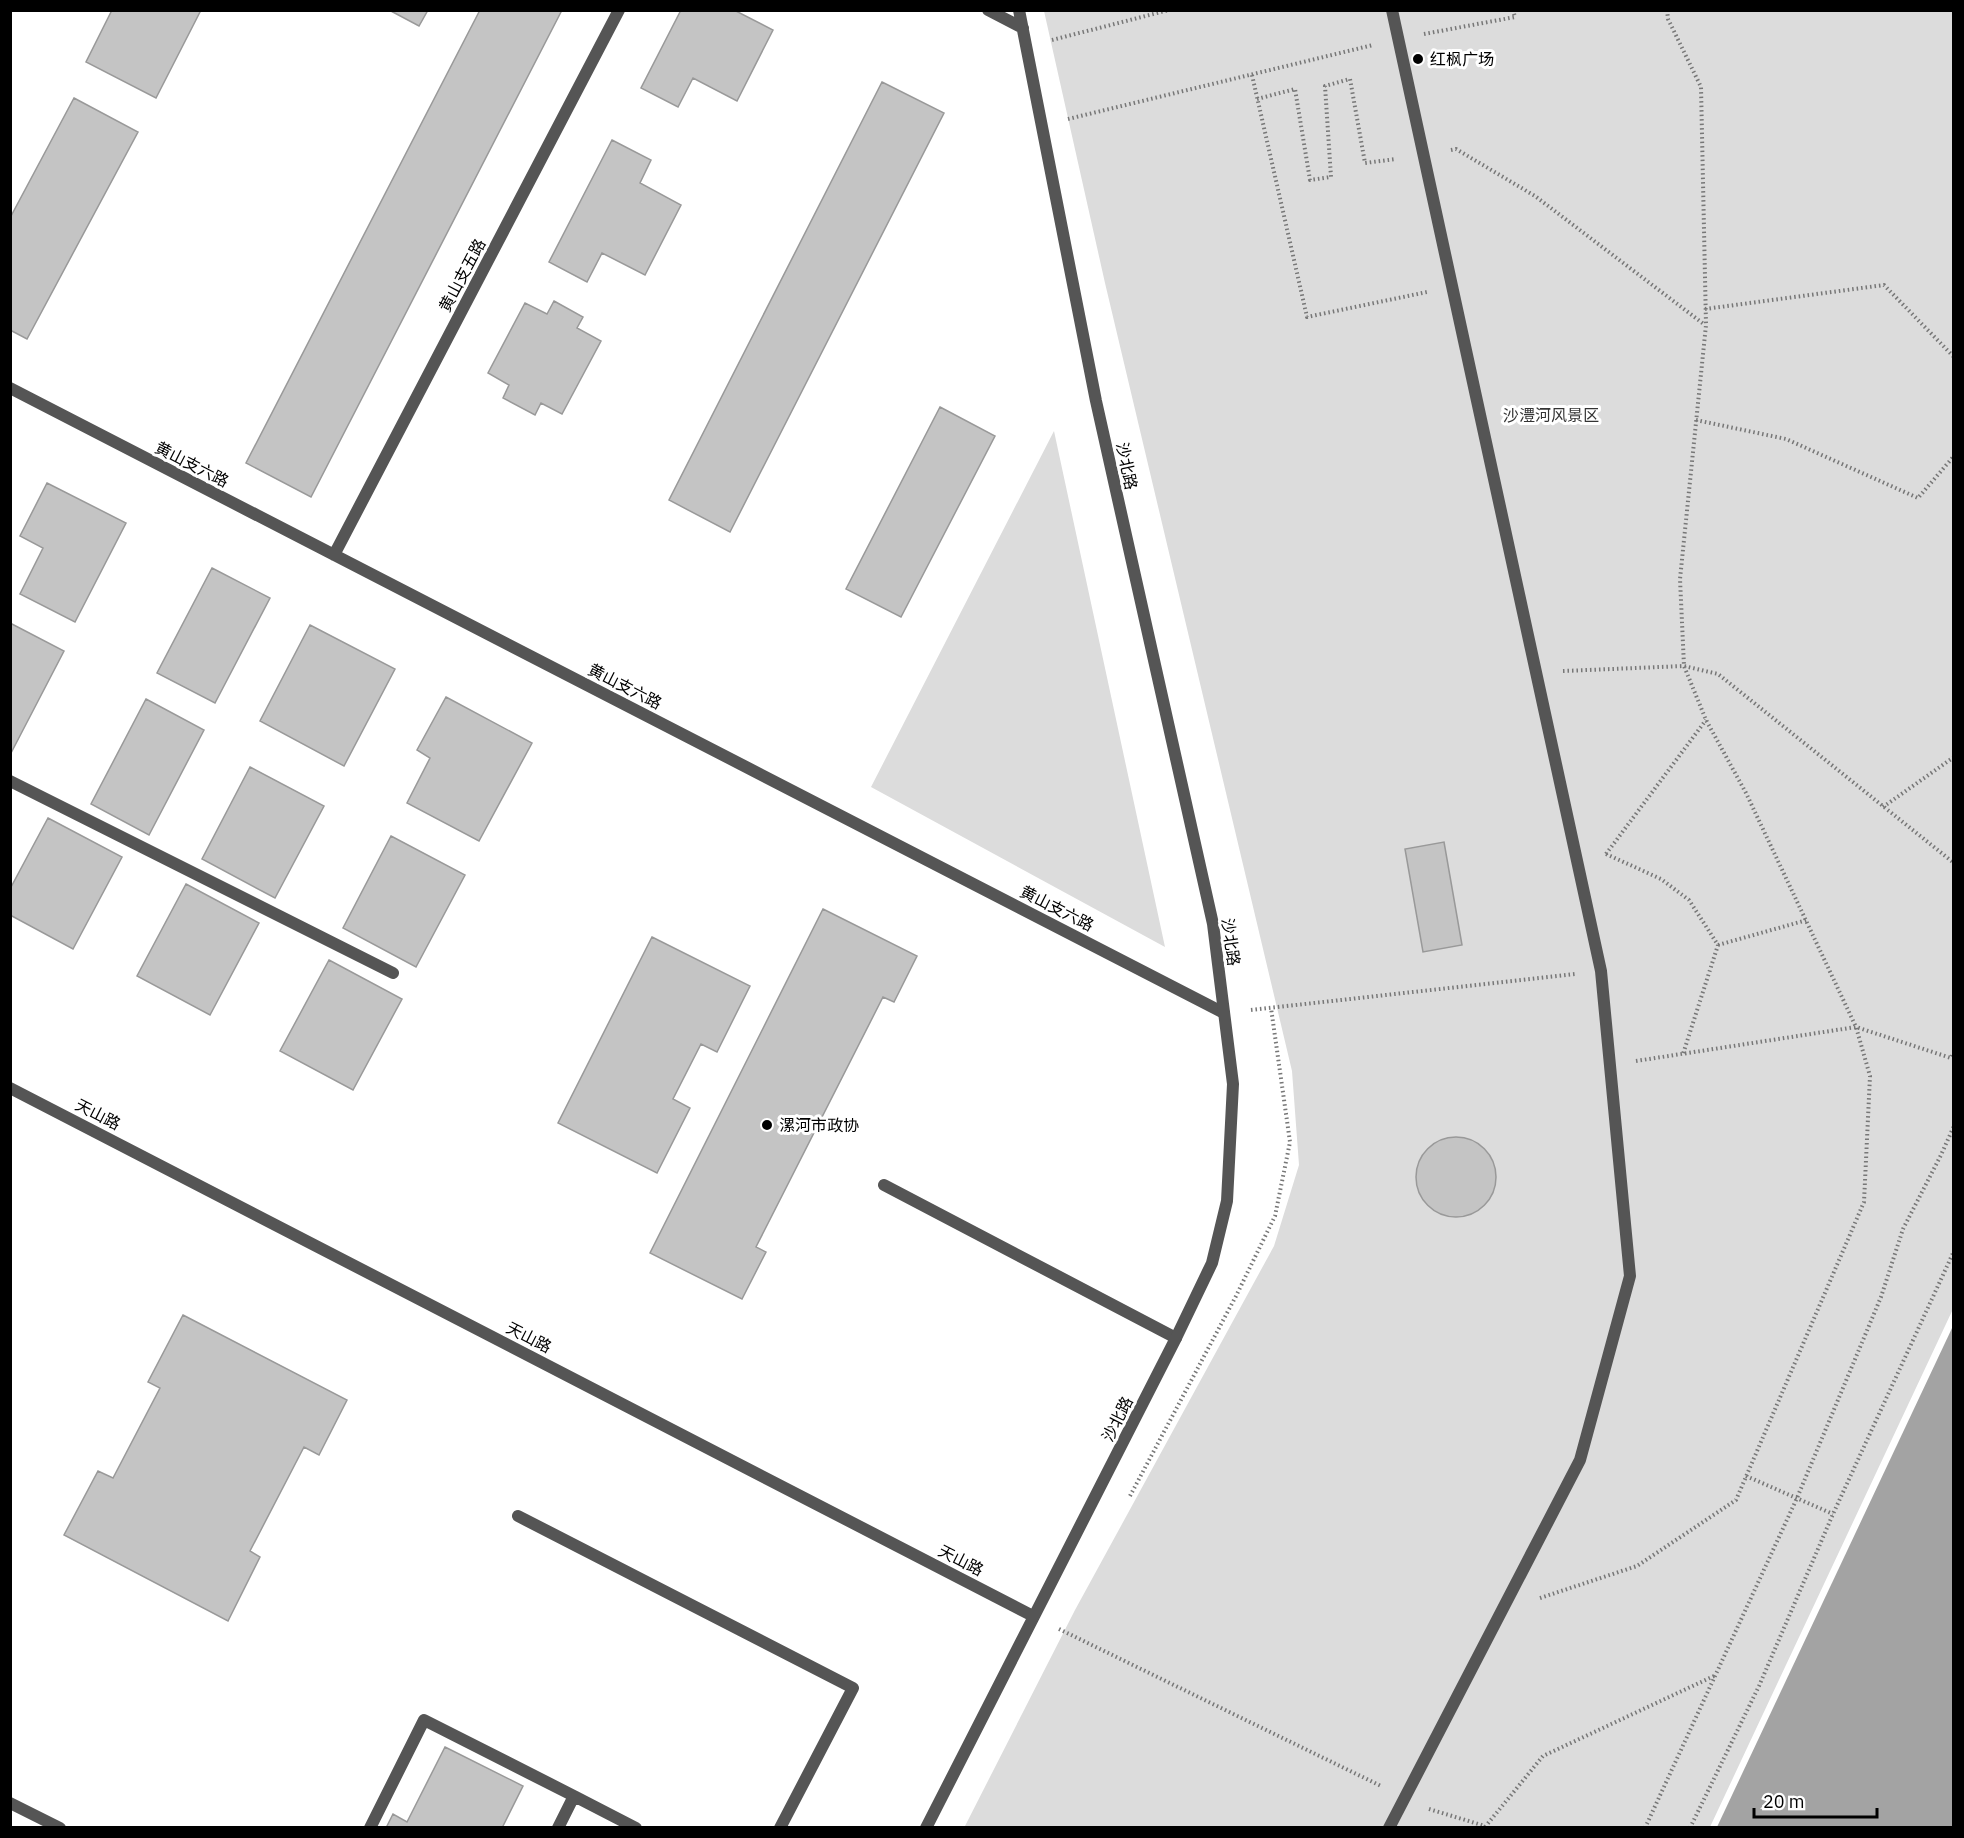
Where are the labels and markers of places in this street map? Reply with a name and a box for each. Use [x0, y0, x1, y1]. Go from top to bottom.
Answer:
place label: 红枫广场 [1430, 49, 1494, 69]
marker: 红枫广场 [1411, 52, 1425, 66]
place label: 漯河市政协 [779, 1115, 859, 1135]
marker: 漯河市政协 [760, 1118, 774, 1132]

